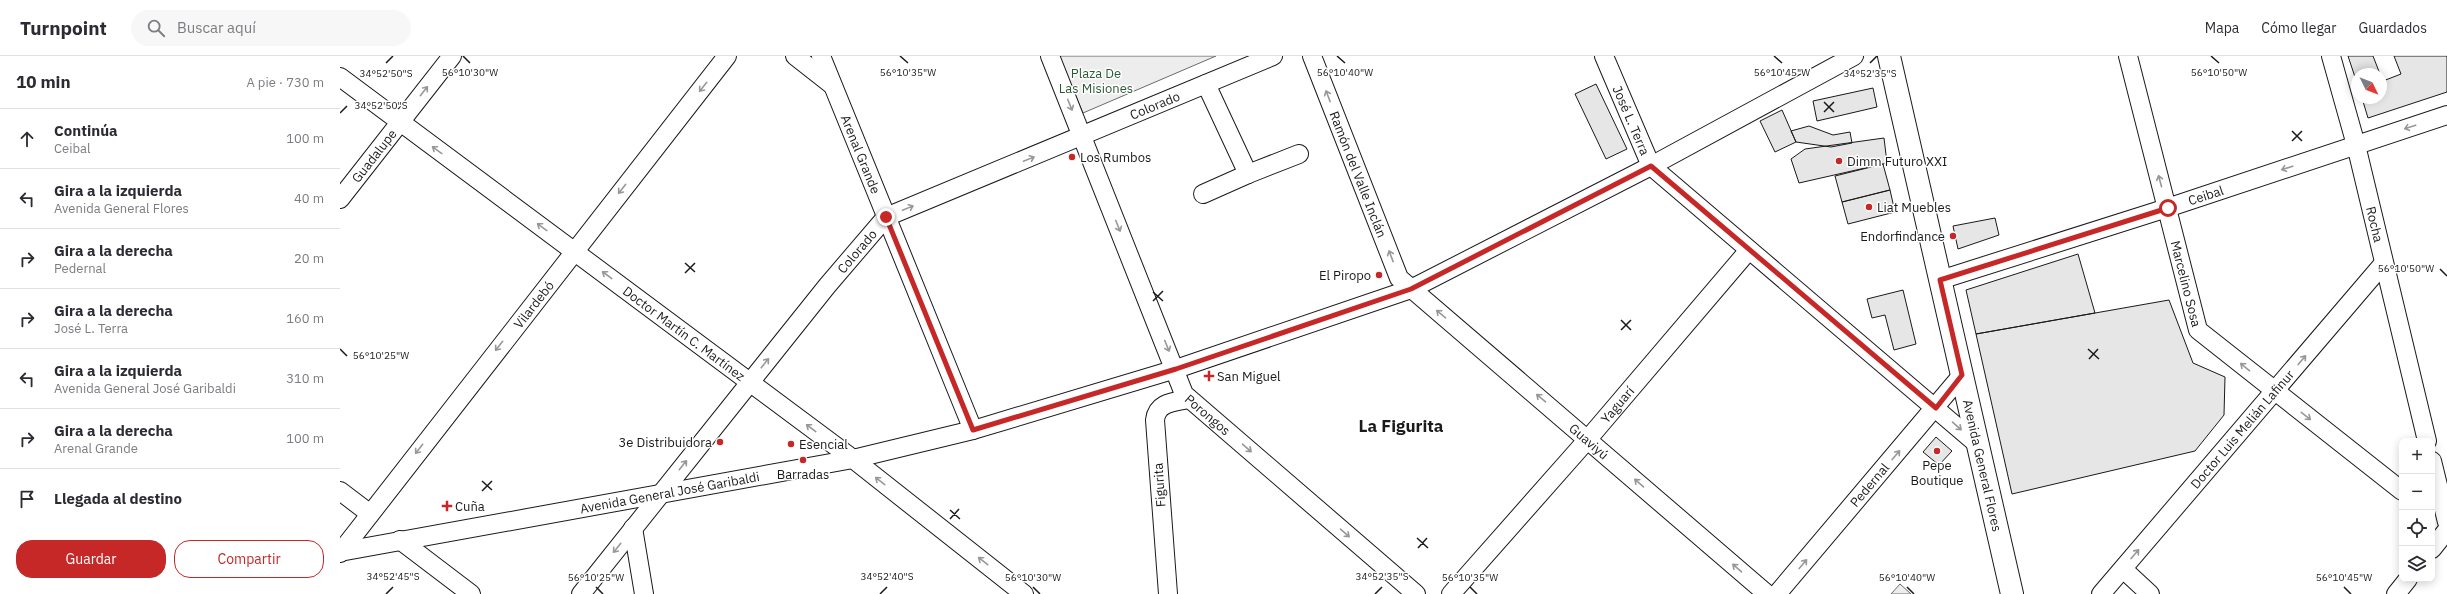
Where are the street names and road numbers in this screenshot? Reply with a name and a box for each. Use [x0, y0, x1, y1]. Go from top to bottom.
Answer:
street label: José L. Terra [1609, 83, 1653, 158]
street label: Colorado [1127, 88, 1182, 124]
street label: Ramón del Valle Inclán [1325, 109, 1390, 240]
street label: Arenal Grande [837, 112, 884, 196]
street label: Guadalupe [348, 126, 401, 186]
street label: Ceibal [2186, 182, 2226, 209]
street label: Rocha [2362, 205, 2387, 244]
street label: Colorado [834, 226, 881, 277]
street label: Marcelino Sosa [2166, 239, 2205, 329]
street label: Vilardebó [510, 277, 558, 332]
street label: Doctor Martín C. Martínez [619, 283, 748, 385]
street label: Doctor Luis Melián Lafinur [2187, 366, 2298, 492]
street label: Yaguarí [1597, 382, 1639, 427]
street label: Porongos [1181, 391, 1234, 439]
street label: Avenida General Flores [1959, 398, 2005, 533]
street label: Guaviyú [1565, 420, 1612, 463]
street label: Pedernal [1846, 459, 1893, 510]
street label: Figurita [1149, 462, 1170, 508]
street label: Avenida General José Garibaldi [579, 468, 761, 517]

